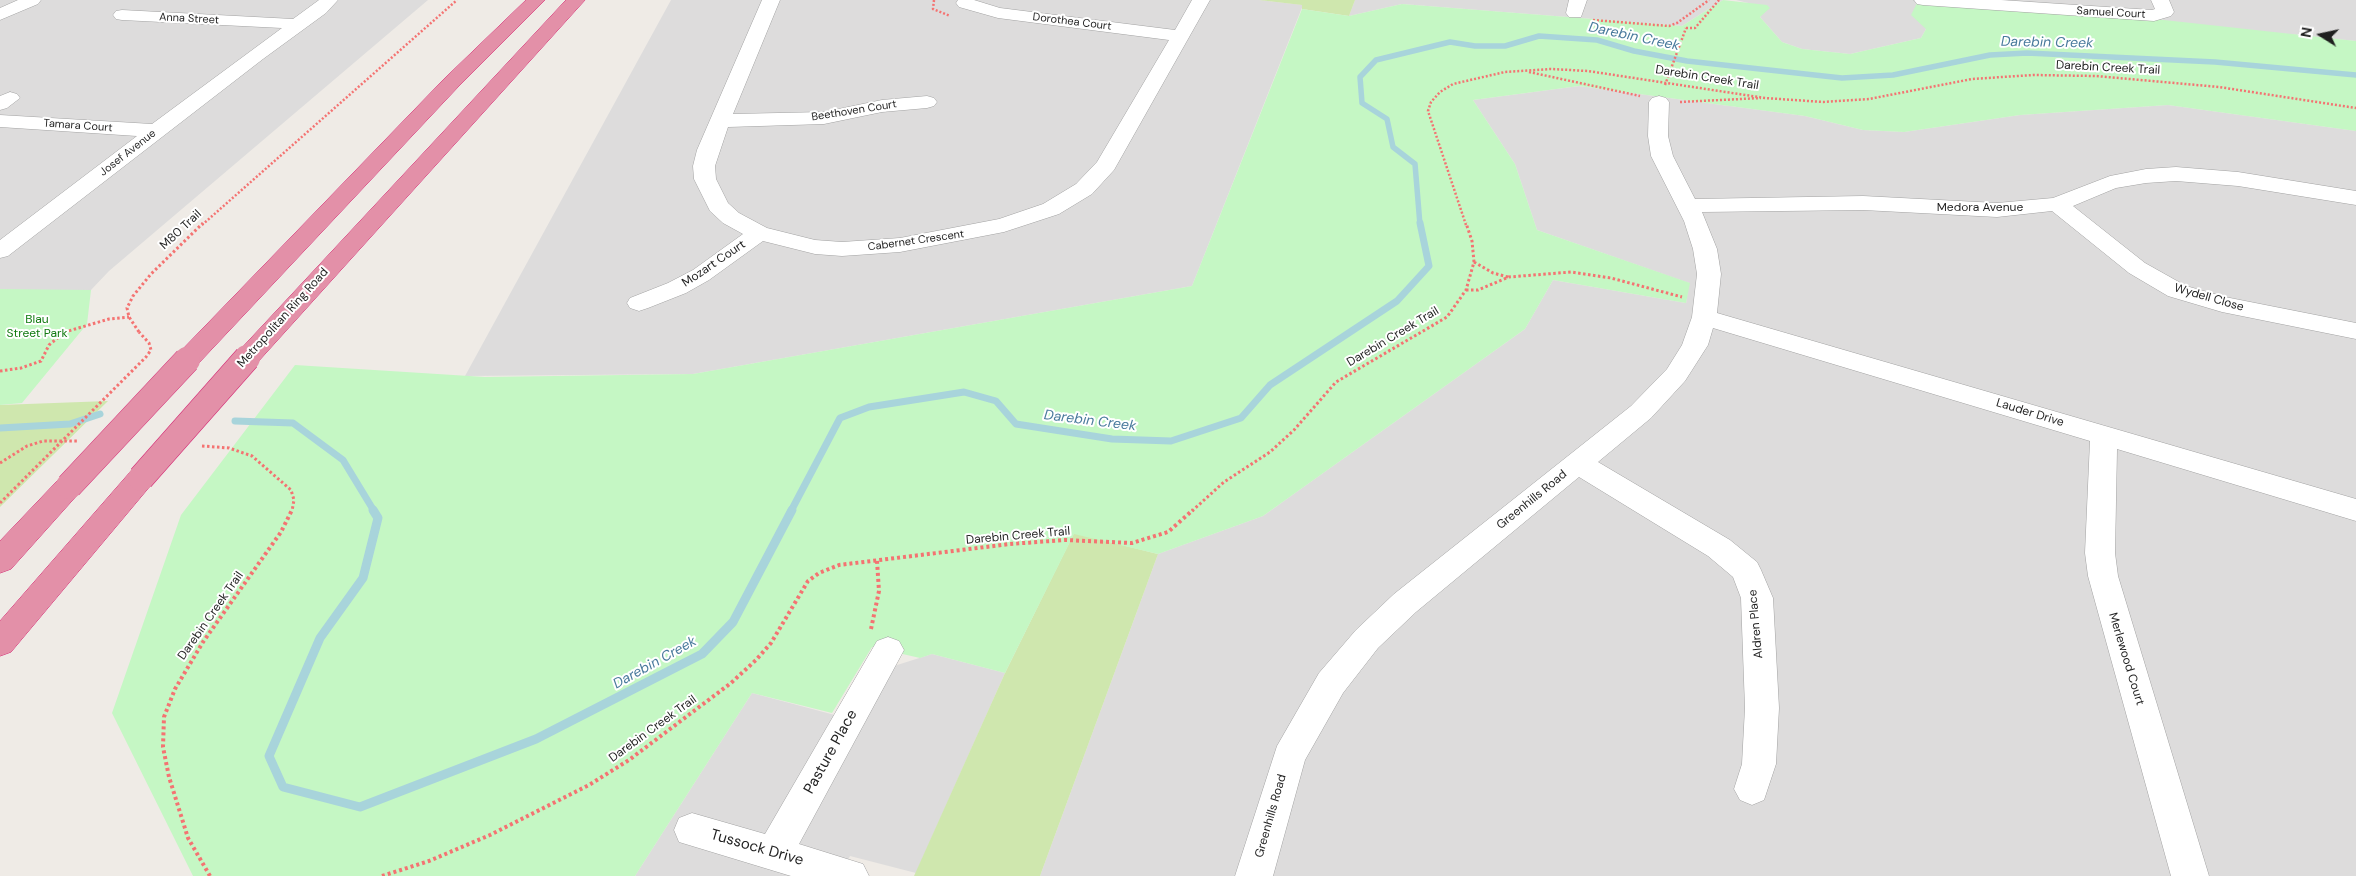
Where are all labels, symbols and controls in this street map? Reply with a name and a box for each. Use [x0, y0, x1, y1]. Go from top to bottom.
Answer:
street label: Samuel Court [2076, 5, 2146, 21]
north arrow [2296, 10, 2346, 60]
street label: Anna Street [159, 11, 219, 27]
street label: Dorothea Court [1032, 11, 1112, 33]
water label: Darebin Creek [1587, 19, 1681, 55]
text: N [2296, 26, 2316, 39]
water label: Darebin Creek [2001, 34, 2093, 52]
street label: Darebin Creek Trail [2055, 58, 2161, 78]
street label: Darebin Creek Trail [1654, 63, 1760, 93]
street label: Beethoven Court [811, 98, 897, 124]
street label: Tamara Court [43, 117, 113, 135]
street label: Josef Avenue [97, 127, 159, 179]
street label: Medora Avenue [1937, 201, 2023, 215]
street label: M80 Trail [157, 207, 205, 253]
street label: Cabernet Crescent [867, 228, 965, 254]
street label: Mozart Court [680, 238, 748, 290]
street label: Metropolitan Ring Road [235, 265, 331, 371]
street label: Wydell Close [2172, 281, 2246, 315]
street label: Darebin Creek Trail [1344, 304, 1442, 370]
park label: Blau Street Park [7, 313, 67, 341]
street label: Lauder Drive [1994, 396, 2066, 430]
water label: Darebin Creek [1043, 407, 1137, 435]
street label: Greenhills Road [1494, 467, 1570, 533]
street label: Darebin Creek Trail [965, 524, 1071, 548]
street label: Darebin Creek Trail [175, 569, 247, 663]
street label: Aldren Place [1746, 589, 1766, 659]
street label: Merlewood Court [2105, 611, 2147, 707]
water label: Darebin Creek [610, 633, 700, 693]
street label: Darebin Creek Trail [606, 692, 700, 766]
street label: Pasture Place [801, 707, 861, 797]
street label: Greenhills Road [1252, 773, 1290, 859]
street label: Tussock Drive [708, 826, 806, 870]

